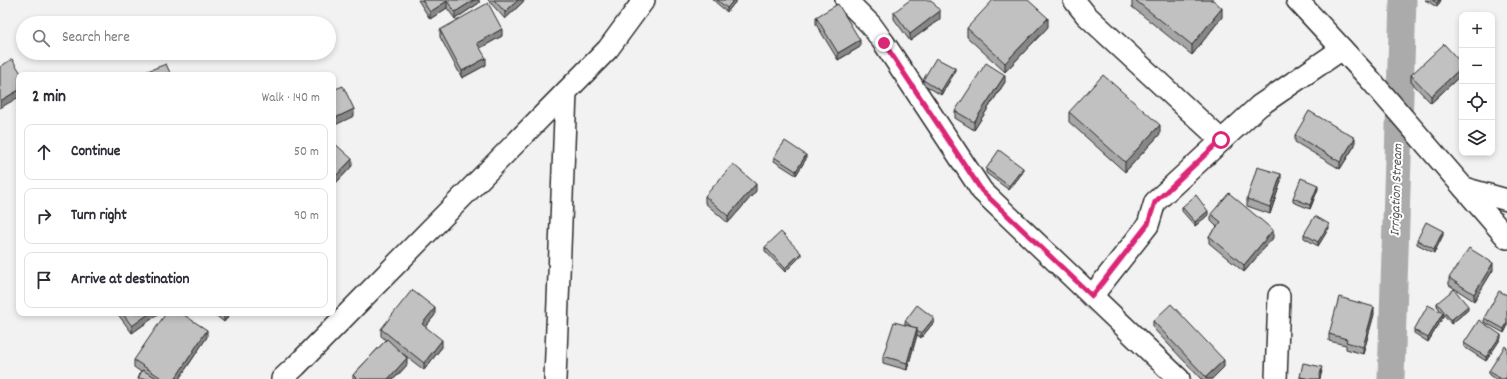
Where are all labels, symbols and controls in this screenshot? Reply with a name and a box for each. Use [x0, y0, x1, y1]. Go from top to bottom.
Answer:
map controls [1459, 12, 1495, 156]
button: + [1459, 12, 1495, 48]
search box [16, 16, 336, 60]
icon: search [30, 27, 52, 49]
text: Search here [62, 27, 130, 49]
route end [875, 34, 893, 52]
button: − [1459, 48, 1495, 84]
button: locate [1459, 84, 1495, 120]
text: 2 min [32, 86, 66, 110]
text: Walk · 140 m [262, 89, 320, 108]
button: layers [1459, 120, 1495, 156]
route start [1212, 131, 1230, 149]
icon: ahead [33, 141, 55, 163]
text: Continue [71, 141, 120, 163]
text: 50 m [294, 143, 319, 162]
water label: Irrigation Stream [1385, 143, 1409, 237]
icon: right [33, 205, 55, 227]
text: Turn right [71, 205, 127, 227]
text: 90 m [294, 207, 319, 226]
icon: arrive [33, 269, 55, 291]
text: Arrive at destination [71, 269, 189, 291]

